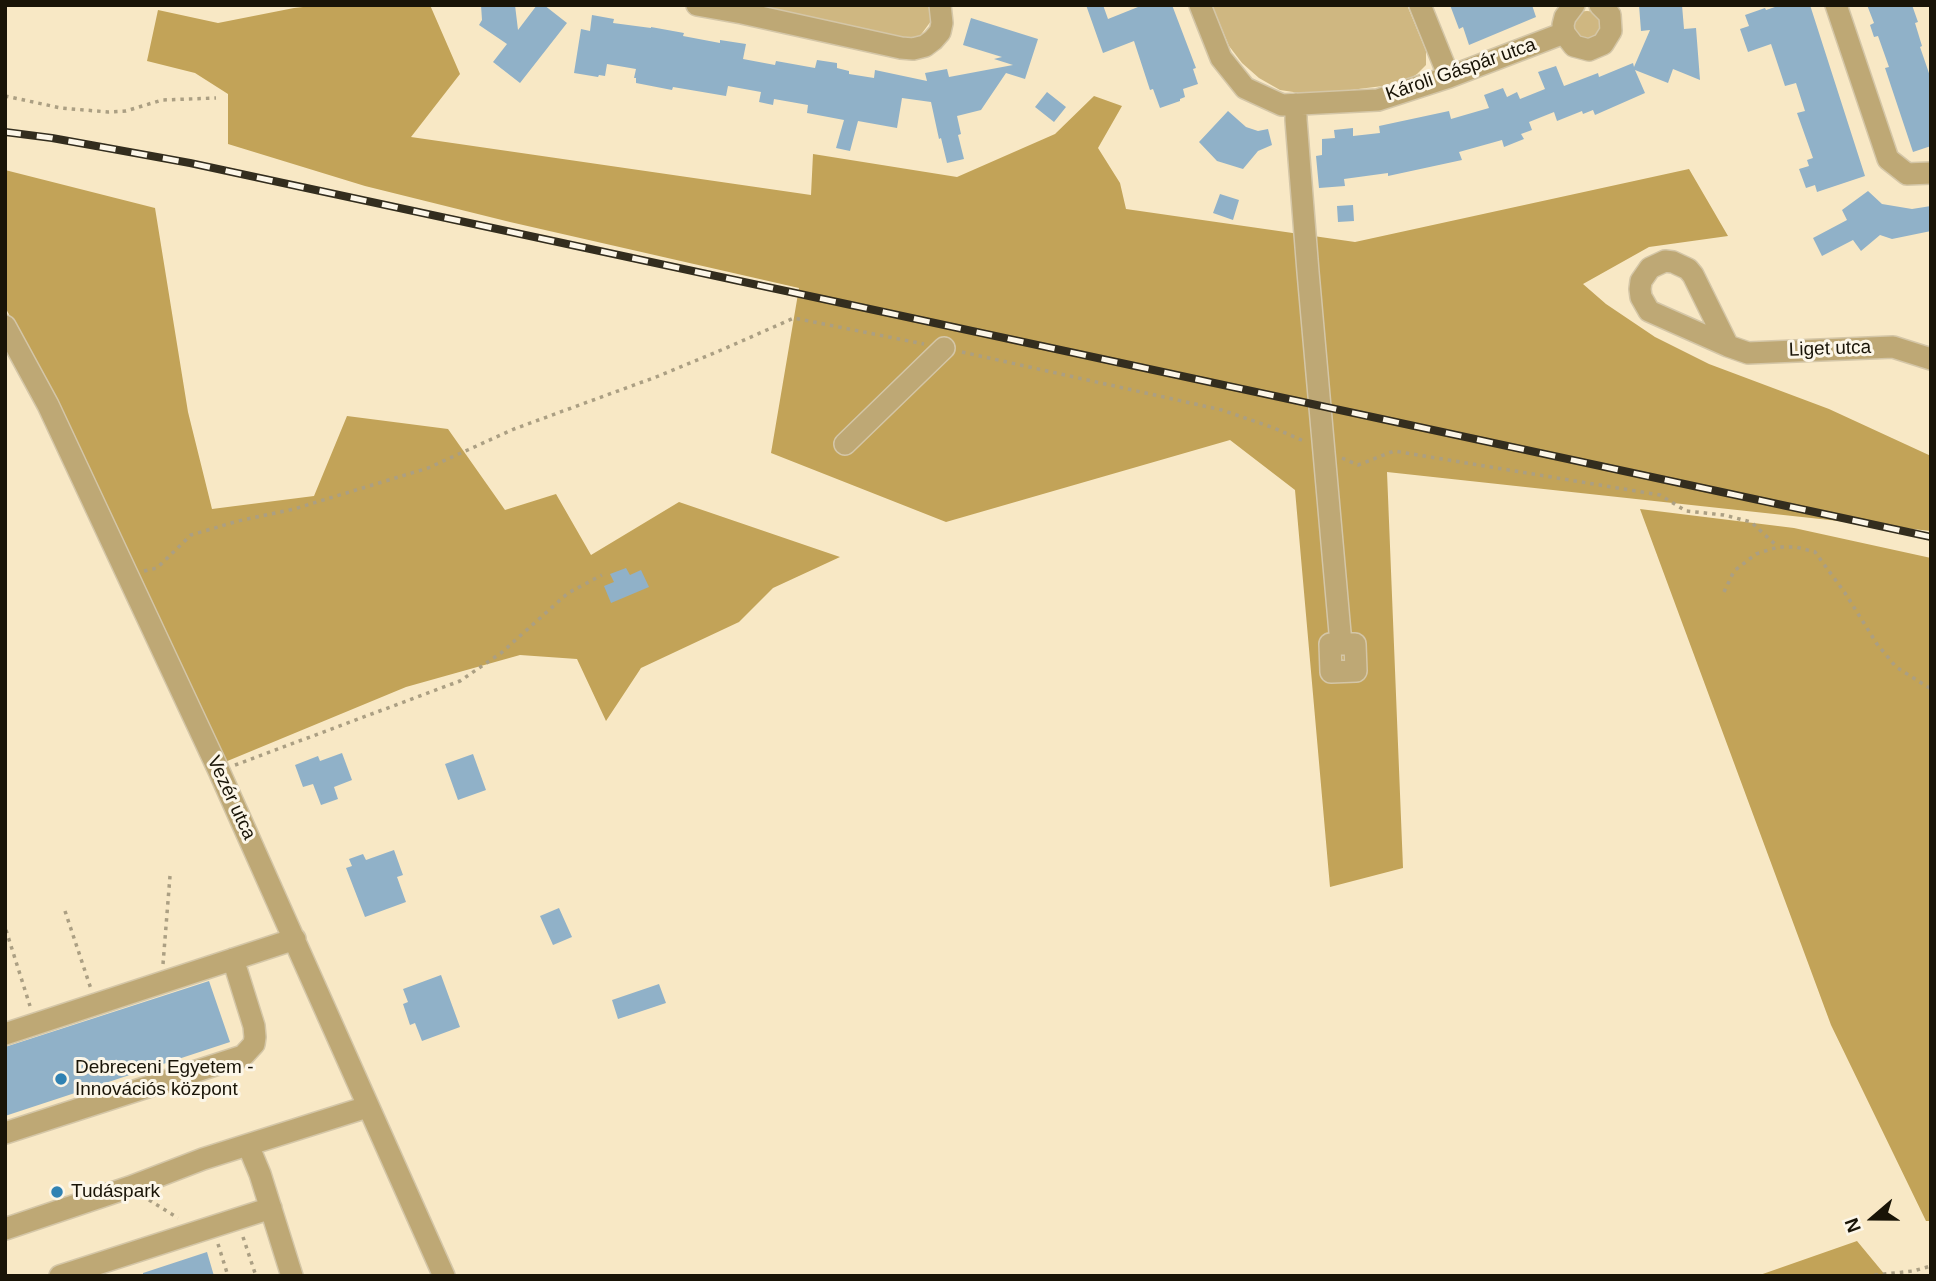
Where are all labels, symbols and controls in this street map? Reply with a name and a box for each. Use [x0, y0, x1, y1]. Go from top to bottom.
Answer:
street label: Károli Gáspár utca [1383, 34, 1539, 106]
street label: Liget utca [1788, 336, 1872, 362]
street label: Vezér utca [202, 752, 260, 844]
place label: Debreceni Egyetem - Innovációs központ [75, 1057, 253, 1101]
marker: Debreceni Egyetem - Innovációs központ [53, 1071, 69, 1087]
place label: Tudáspark [71, 1181, 160, 1203]
north arrow [1838, 1183, 1908, 1253]
marker: Tudáspark [49, 1184, 65, 1200]
text: N [1841, 1215, 1865, 1235]

